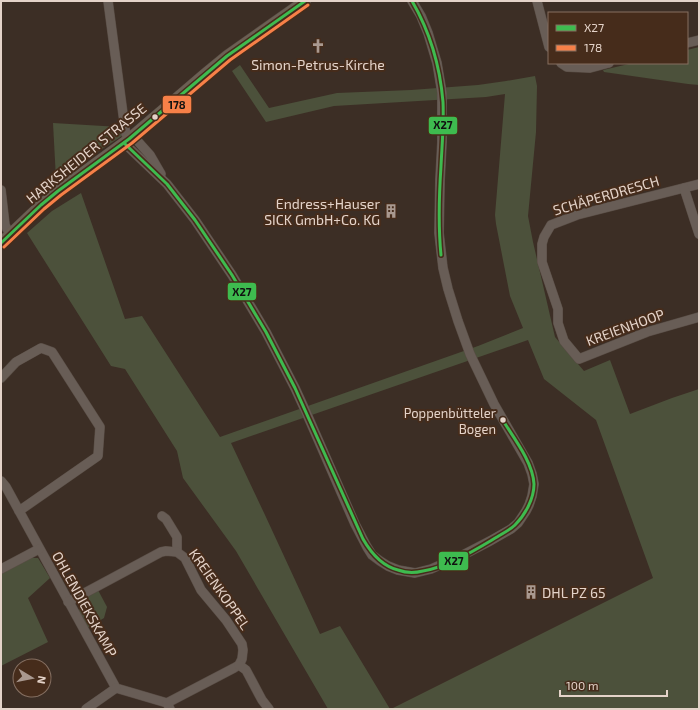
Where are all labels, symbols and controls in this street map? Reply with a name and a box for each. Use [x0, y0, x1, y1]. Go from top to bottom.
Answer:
legend [548, 12, 688, 64]
text: X27 [584, 20, 604, 34]
church icon: Simon-Petrus-Kirche [310, 38, 326, 54]
text: 178 [584, 40, 602, 54]
place label: Simon-Petrus-Kirche [251, 56, 385, 73]
line badge: 178 [162, 95, 192, 114]
text: 178 [168, 98, 186, 111]
street label: HARKSHEIDER STRASSE [23, 99, 150, 207]
unlabelled marker [150, 112, 160, 122]
line badge: X27 [428, 116, 458, 135]
text: X27 [433, 118, 453, 131]
street label: SCHÄPERDRESCH [551, 172, 661, 218]
place label: Endress+Hauser SICK GmbH+Co. KG [264, 195, 380, 228]
building icon: Endress+Hauser SICK GmbH+Co. KG [383, 203, 399, 219]
line badge: X27 [227, 282, 257, 301]
text: X27 [232, 285, 252, 298]
street label: KREIENHOOP [583, 305, 667, 349]
place label: Poppenbütteler Bogen [404, 405, 496, 437]
marker: Poppenbütteler Bogen [498, 415, 508, 425]
street label: KREIENKOPPEL [186, 545, 254, 633]
street label: OHLENDIEKSKAMP [49, 548, 121, 660]
line badge: X27 [438, 551, 469, 571]
text: X27 [444, 554, 464, 567]
building icon: DHL PZ 65 [523, 584, 539, 600]
place label: DHL PZ 65 [542, 584, 605, 601]
north arrow [12, 658, 52, 698]
scale bar [560, 672, 667, 698]
text: N [35, 675, 49, 685]
text: 100 m [566, 678, 598, 692]

